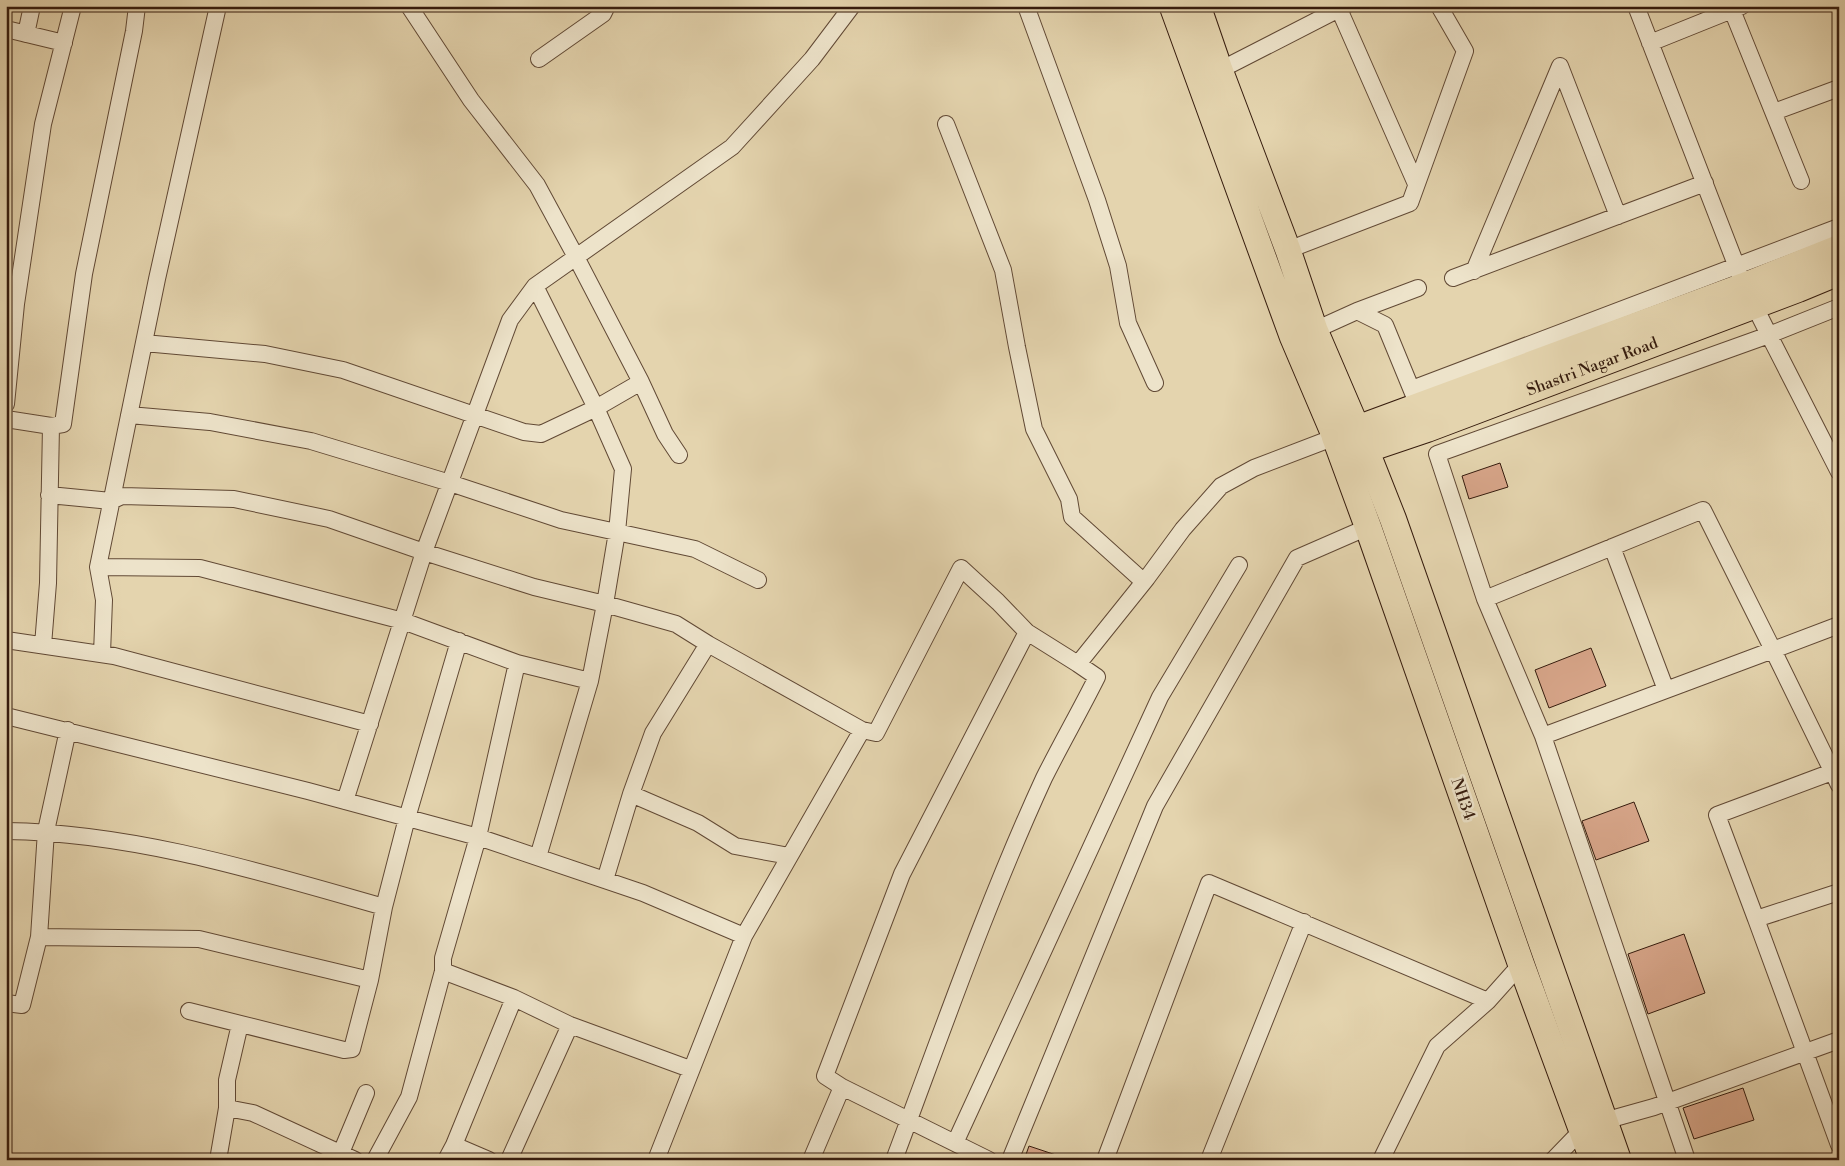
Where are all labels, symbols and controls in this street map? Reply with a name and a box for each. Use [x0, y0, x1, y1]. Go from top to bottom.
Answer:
street label: Shastri Nagar Road [1524, 333, 1661, 400]
street label: NH34 [1446, 775, 1480, 823]

